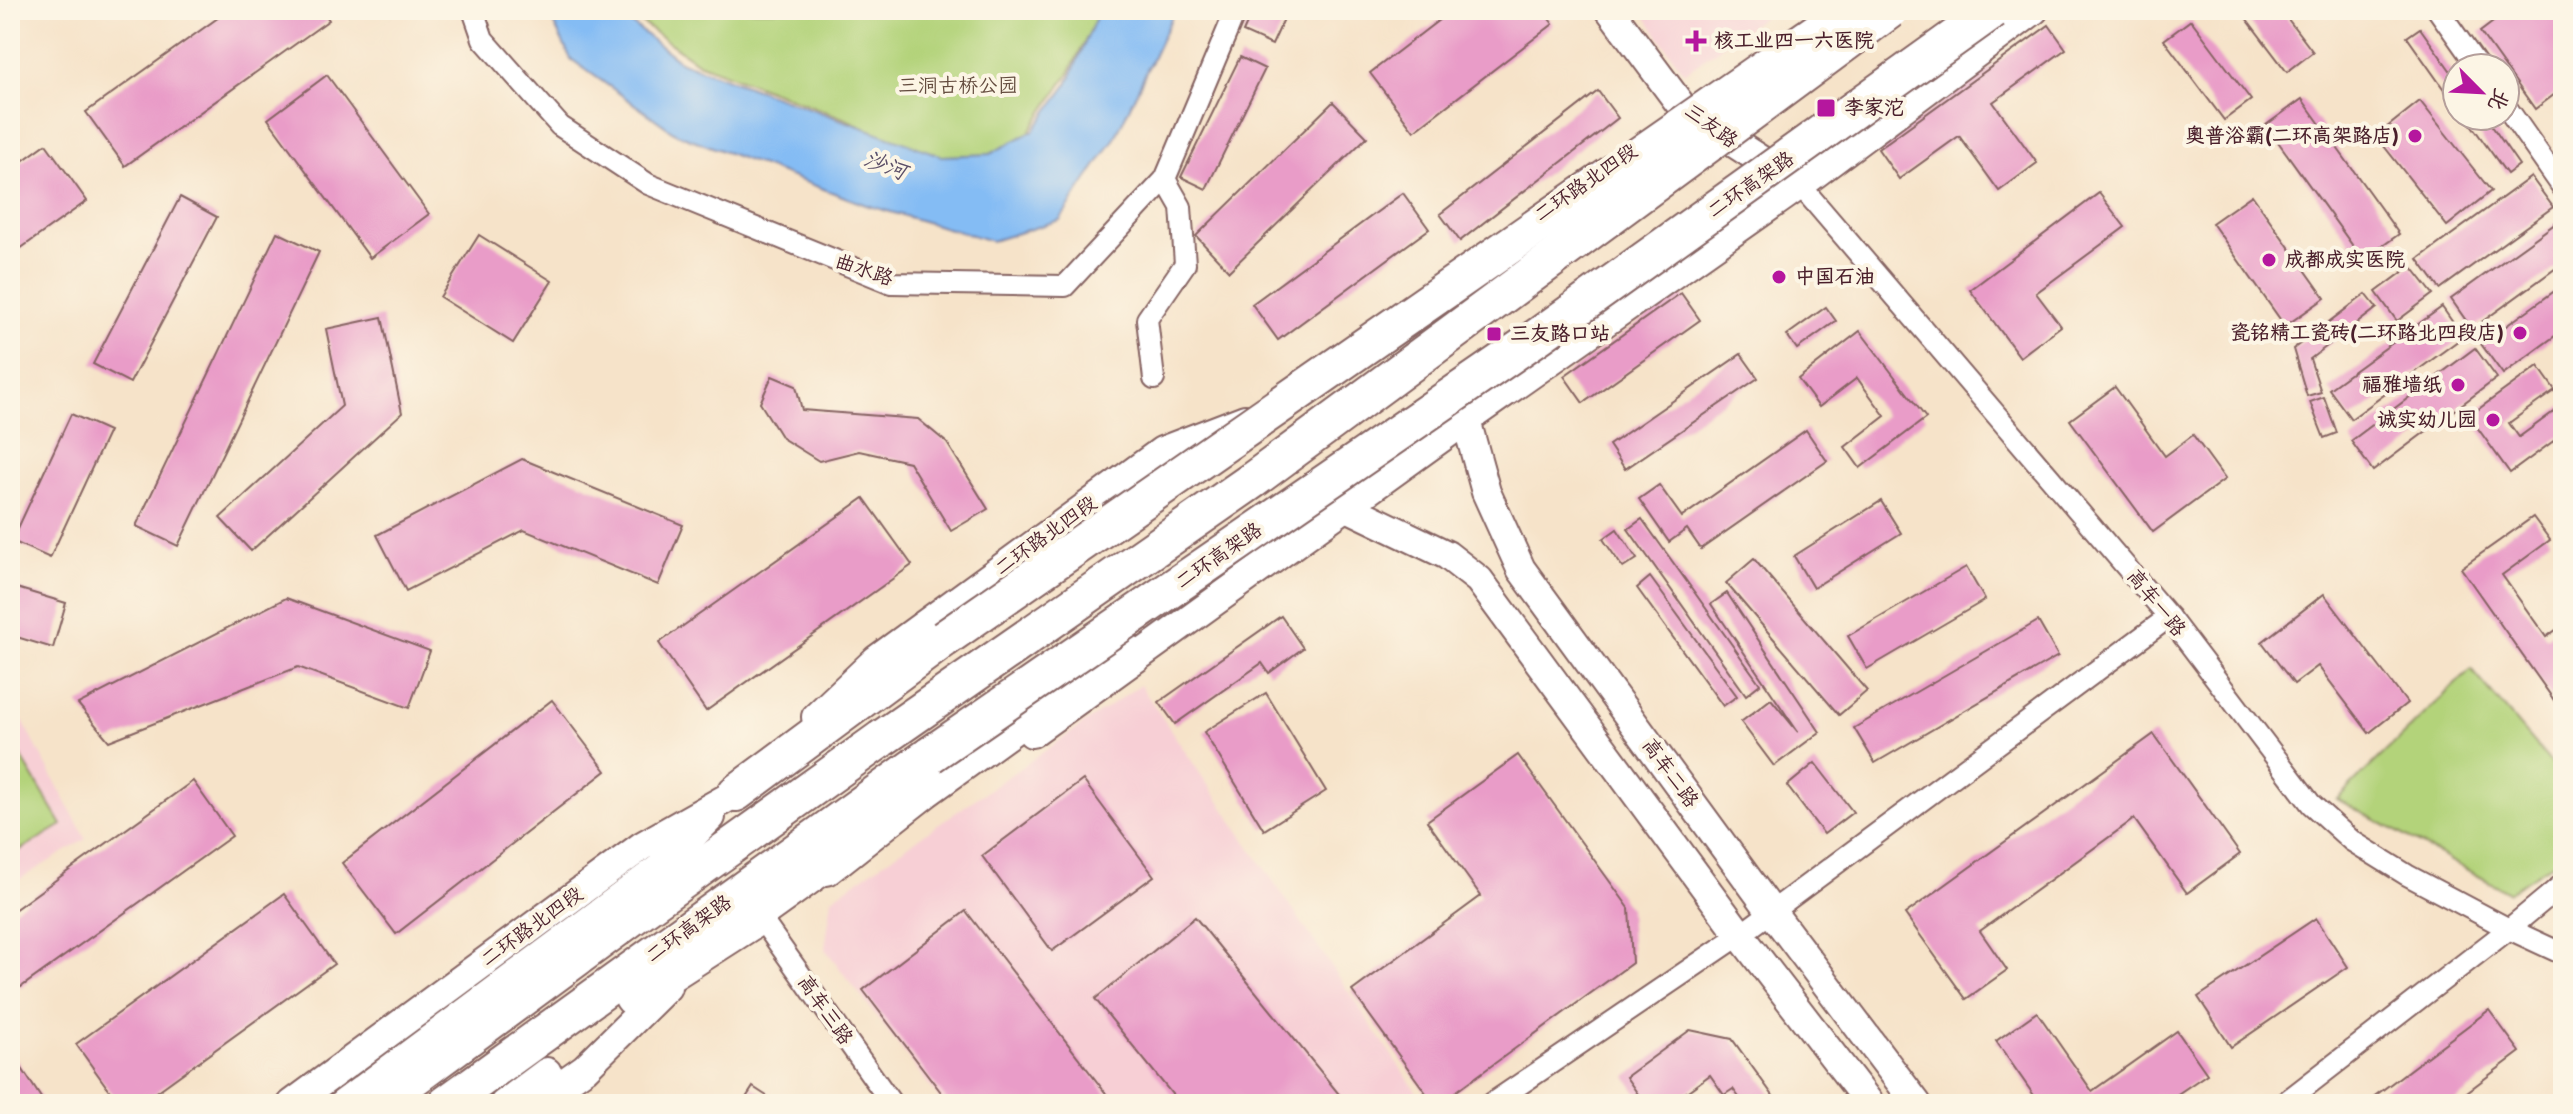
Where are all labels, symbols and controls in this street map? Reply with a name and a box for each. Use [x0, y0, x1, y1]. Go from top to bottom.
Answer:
place label: 核工业四一六医院 [1714, 29, 1874, 53]
marker: 核工业四一六医院 [1685, 30, 1707, 52]
north arrow [2441, 52, 2521, 132]
park label: 三洞古桥公园 [898, 74, 1018, 98]
text: 北 [2481, 84, 2515, 115]
place label: 李家沱 [1844, 96, 1904, 120]
marker: 李家沱 [1815, 97, 1837, 119]
street label: 三友路 [1680, 99, 1743, 154]
place label: 奥普浴霸(二环高架路店) [2185, 124, 2399, 148]
marker: 奥普浴霸(二环高架路店) [2406, 127, 2424, 145]
street label: 二环路北四段 [1530, 139, 1642, 227]
water label: 沙河 [860, 146, 913, 188]
street label: 二环高架路 [1703, 146, 1800, 224]
place label: 成都成实医院 [2285, 248, 2405, 272]
street label: 曲水路 [832, 249, 897, 291]
marker: 成都成实医院 [2260, 251, 2278, 269]
place label: 中国石油 [1795, 265, 1875, 289]
marker: 中国石油 [1770, 268, 1788, 286]
place label: 瓷铭精工瓷砖(二环路北四段店) [2230, 321, 2504, 345]
place label: 三友路口站 [1510, 322, 1610, 346]
marker: 瓷铭精工瓷砖(二环路北四段店) [2511, 324, 2529, 342]
marker: 三友路口站 [1485, 325, 1503, 343]
place label: 福雅墙纸 [2362, 373, 2442, 397]
marker: 福雅墙纸 [2449, 376, 2467, 394]
place label: 诚实幼儿园 [2377, 408, 2477, 432]
marker: 诚实幼儿园 [2484, 411, 2502, 429]
street label: 二环路北四段 [990, 491, 1102, 581]
street label: 二环高架路 [1171, 517, 1268, 595]
street label: 高车一路 [2122, 564, 2191, 642]
street label: 高车二路 [1637, 734, 1704, 813]
street label: 二环路北四段 [476, 882, 588, 972]
street label: 二环高架路 [641, 889, 737, 968]
street label: 高车三路 [792, 970, 858, 1050]

